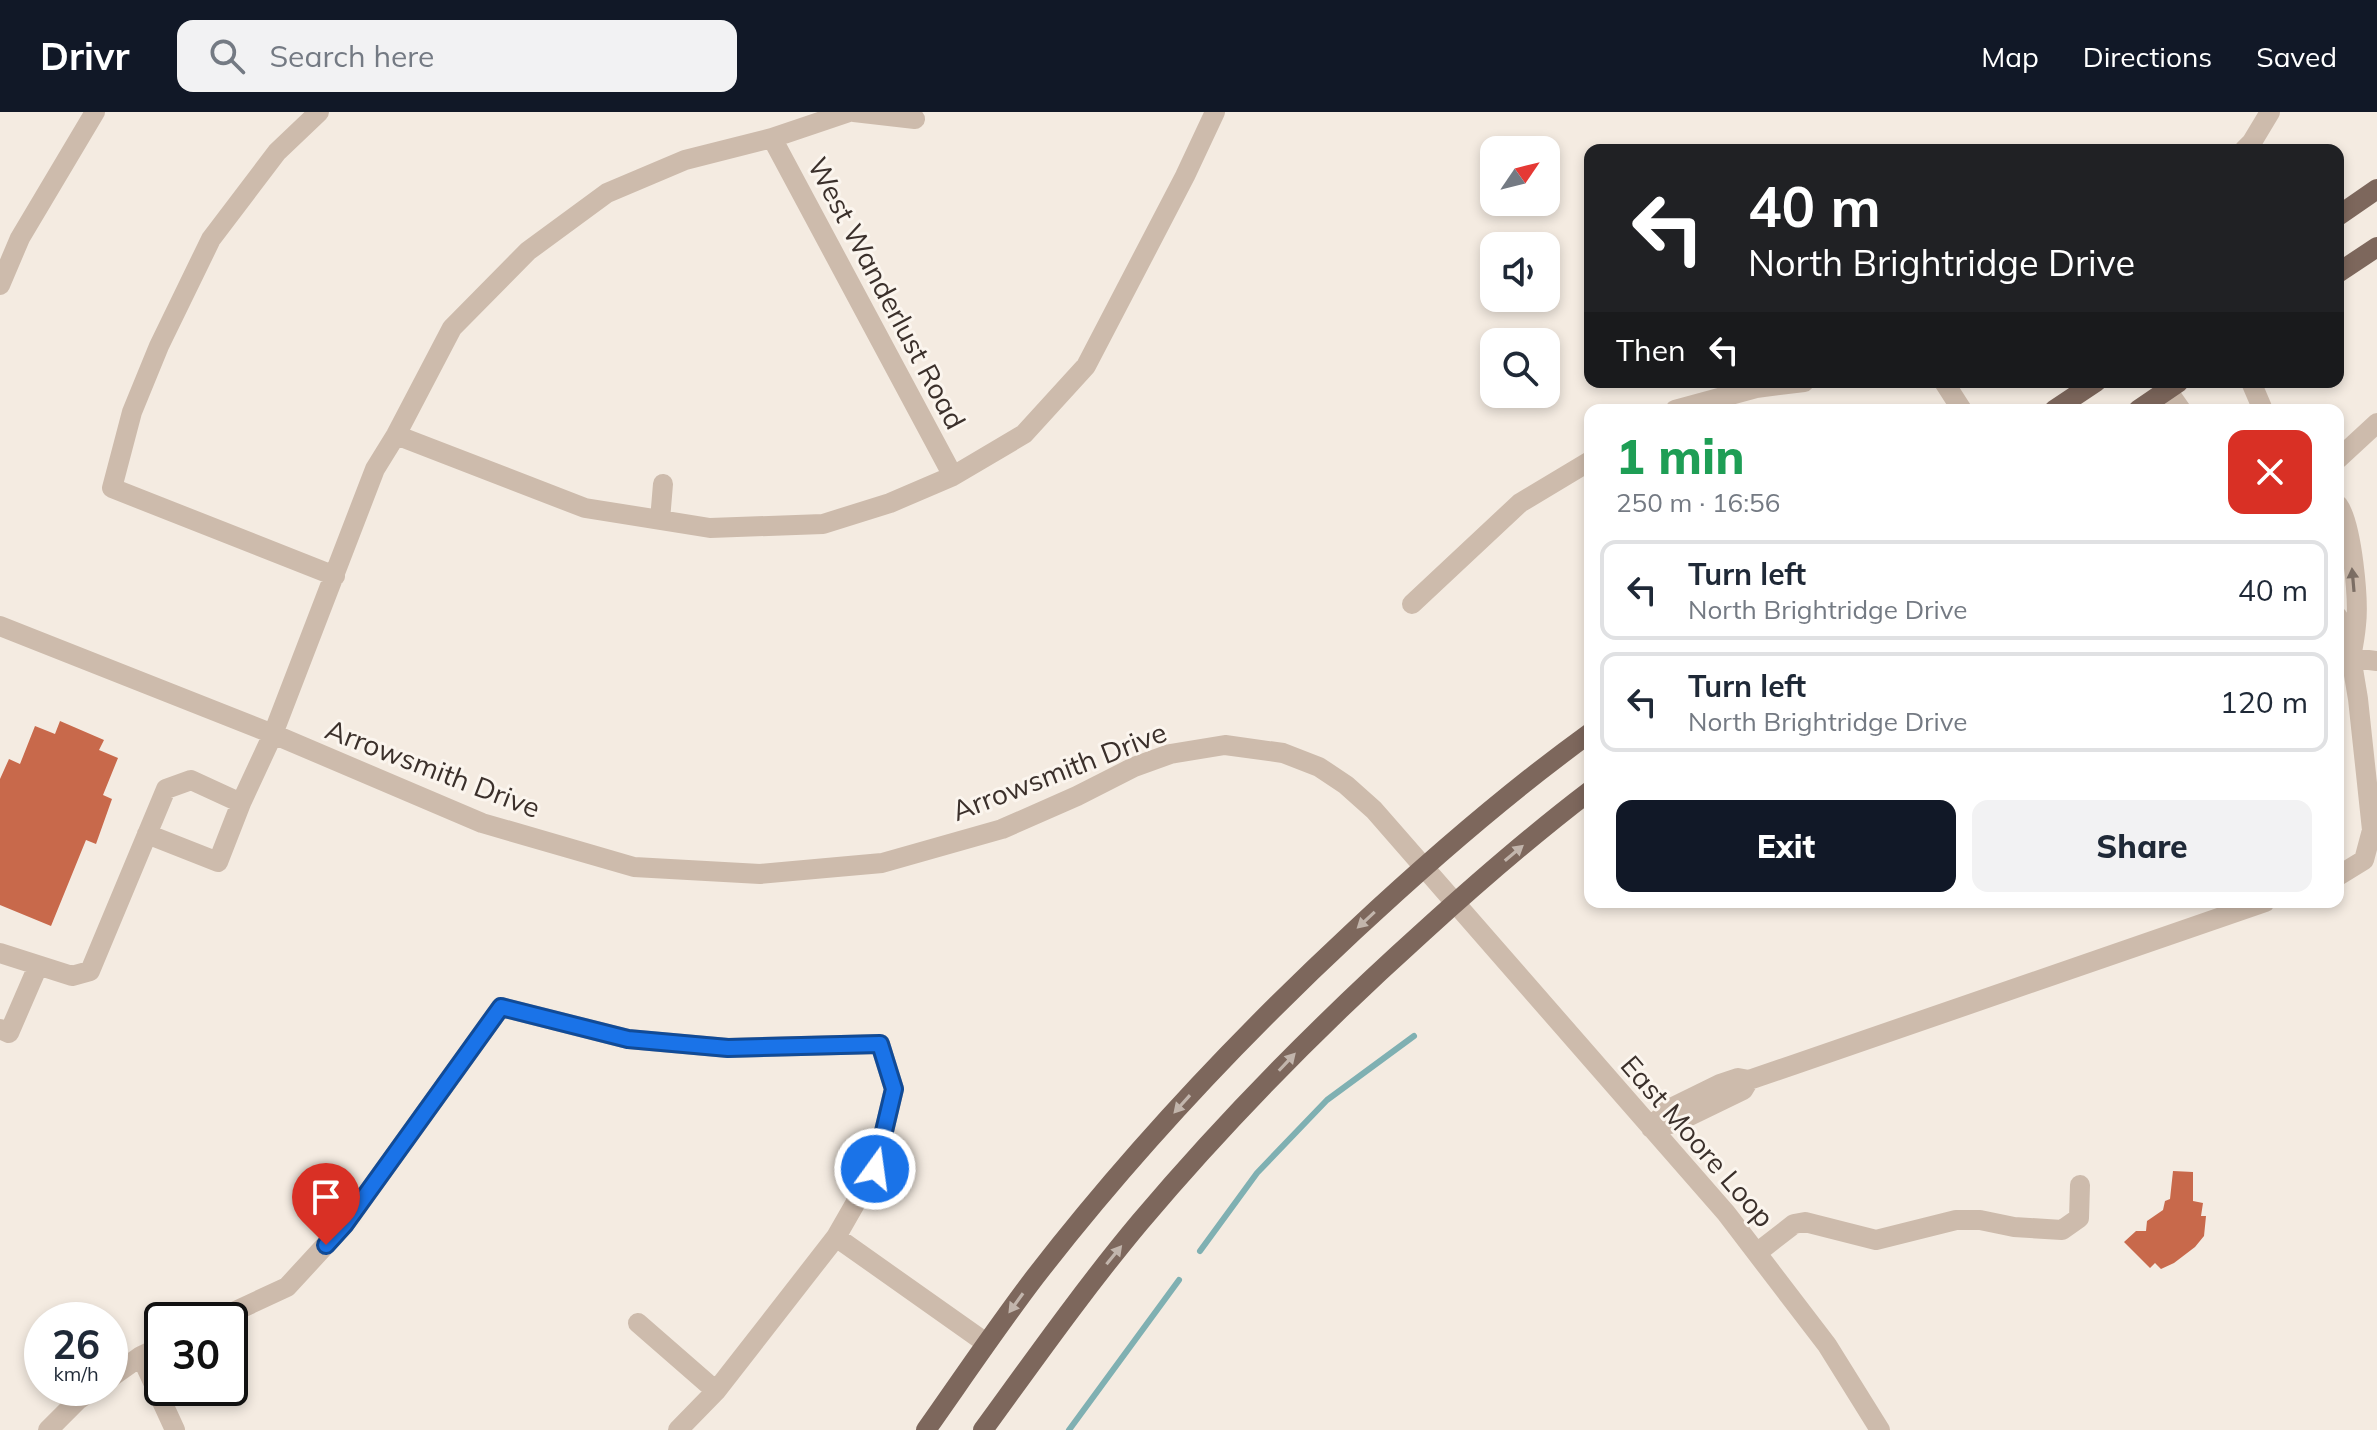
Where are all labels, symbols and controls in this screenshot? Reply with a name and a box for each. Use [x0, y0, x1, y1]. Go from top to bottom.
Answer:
search box [177, 20, 737, 92]
text: Drivr [40, 32, 129, 80]
icon: search [205, 34, 249, 78]
text: Search here [269, 37, 434, 75]
text: Map [1981, 39, 2039, 74]
text: Directions [2083, 39, 2212, 74]
text: Saved [2256, 39, 2337, 74]
north arrow [1480, 136, 1560, 216]
map controls [1480, 136, 1560, 408]
street label: West Wanderlust Road [800, 151, 974, 435]
text: 40 m [1748, 171, 1881, 241]
icon: left [1616, 176, 1720, 280]
button: sound [1480, 232, 1560, 312]
text: North Brightridge Drive [1748, 240, 2135, 285]
button: search [1480, 328, 1560, 408]
icon: left [1702, 328, 1746, 372]
text: Then [1616, 331, 1686, 369]
text: 1 min [1616, 426, 1745, 486]
button: close [2228, 430, 2312, 514]
text: 250 m · 16:56 [1616, 486, 1780, 519]
text: Turn left [1688, 555, 1806, 593]
one-way arrow [2346, 567, 2359, 592]
icon: left [1620, 568, 1664, 612]
text: 40 m [2238, 571, 2308, 609]
text: North Brightridge Drive [1688, 593, 1967, 626]
text: Turn left [1688, 667, 1806, 705]
icon: left [1620, 680, 1664, 724]
text: 120 m [2220, 683, 2308, 721]
text: North Brightridge Drive [1688, 705, 1967, 738]
street label: Arrowsmith Drive [321, 711, 545, 825]
street label: Arrowsmith Drive [947, 714, 1171, 828]
button: Exit [1616, 800, 1956, 892]
button: Share [1972, 800, 2312, 892]
one-way arrow [1504, 845, 1524, 862]
one-way arrow [1357, 910, 1376, 929]
street label: East Moore Loop [1614, 1048, 1782, 1234]
one-way arrow [1278, 1053, 1296, 1072]
one-way arrow [1174, 1094, 1192, 1113]
position arrow [833, 1127, 917, 1211]
pin [292, 1163, 360, 1245]
icon: arrive [304, 1175, 348, 1219]
one-way arrow [1105, 1245, 1121, 1265]
one-way arrow [1008, 1293, 1024, 1313]
speed limit sign: 30 [144, 1302, 248, 1406]
text: 26 [52, 1319, 100, 1369]
text: km/h [53, 1361, 99, 1386]

